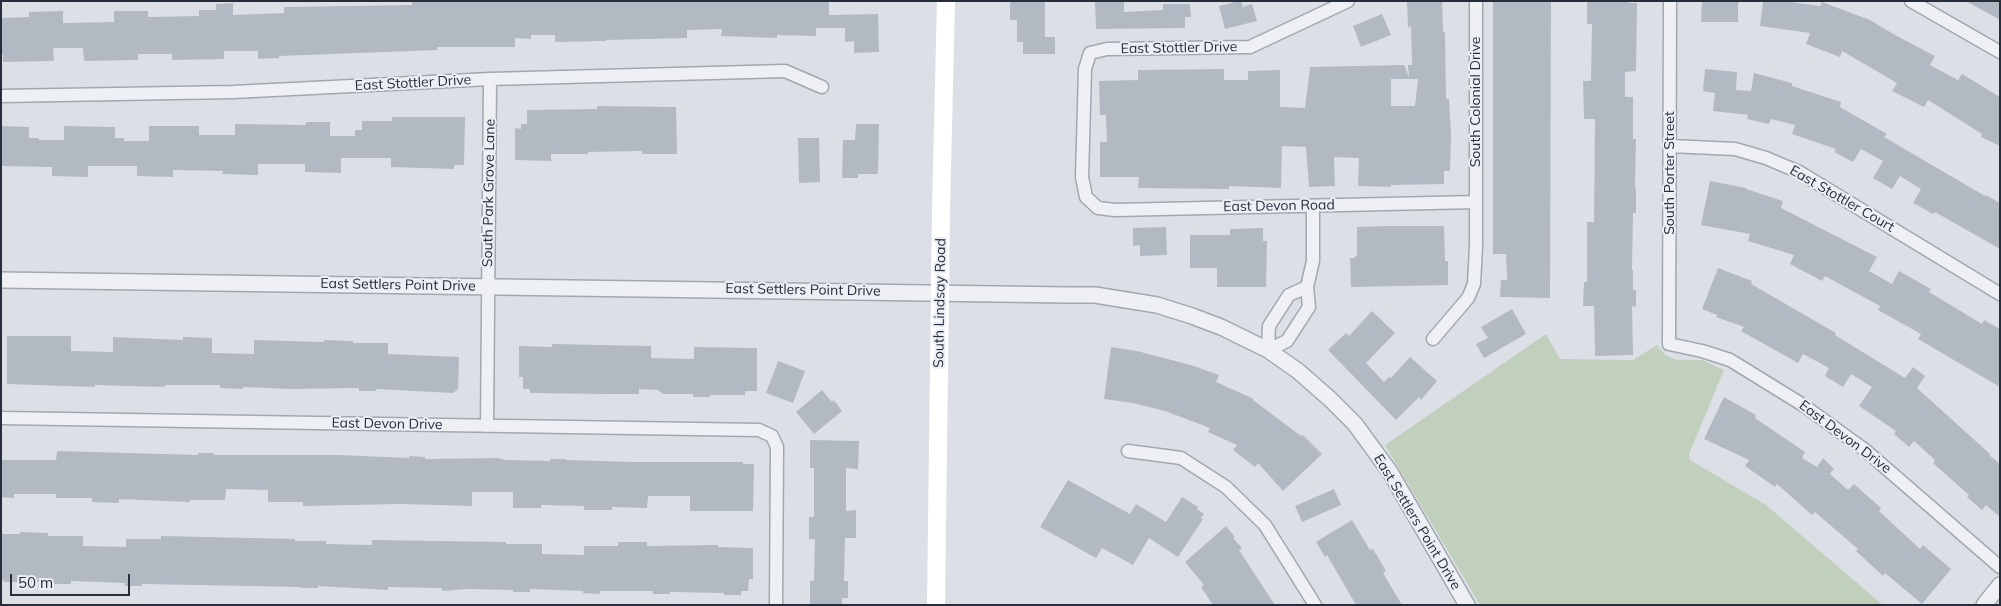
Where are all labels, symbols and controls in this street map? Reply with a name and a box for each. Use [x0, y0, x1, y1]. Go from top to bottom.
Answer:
street label: South Colonial Drive [1468, 37, 1484, 167]
street label: East Stottler Drive [1121, 39, 1237, 57]
street label: East Stottler Drive [354, 72, 472, 94]
street label: South Porter Street [1662, 111, 1678, 235]
street label: South Park Grove Lane [479, 119, 499, 267]
street label: East Stottler Court [1787, 162, 1897, 236]
street label: East Devon Road [1223, 197, 1335, 215]
street label: South Lindsay Road [930, 238, 950, 368]
street label: East Settlers Point Drive [320, 275, 476, 295]
street label: East Settlers Point Drive [725, 280, 881, 300]
street label: East Devon Drive [1796, 397, 1894, 477]
street label: East Devon Drive [331, 415, 443, 433]
street label: East Settlers Point Drive [1370, 451, 1464, 593]
scale bar [12, 564, 132, 596]
text: 50 m [18, 573, 53, 592]

